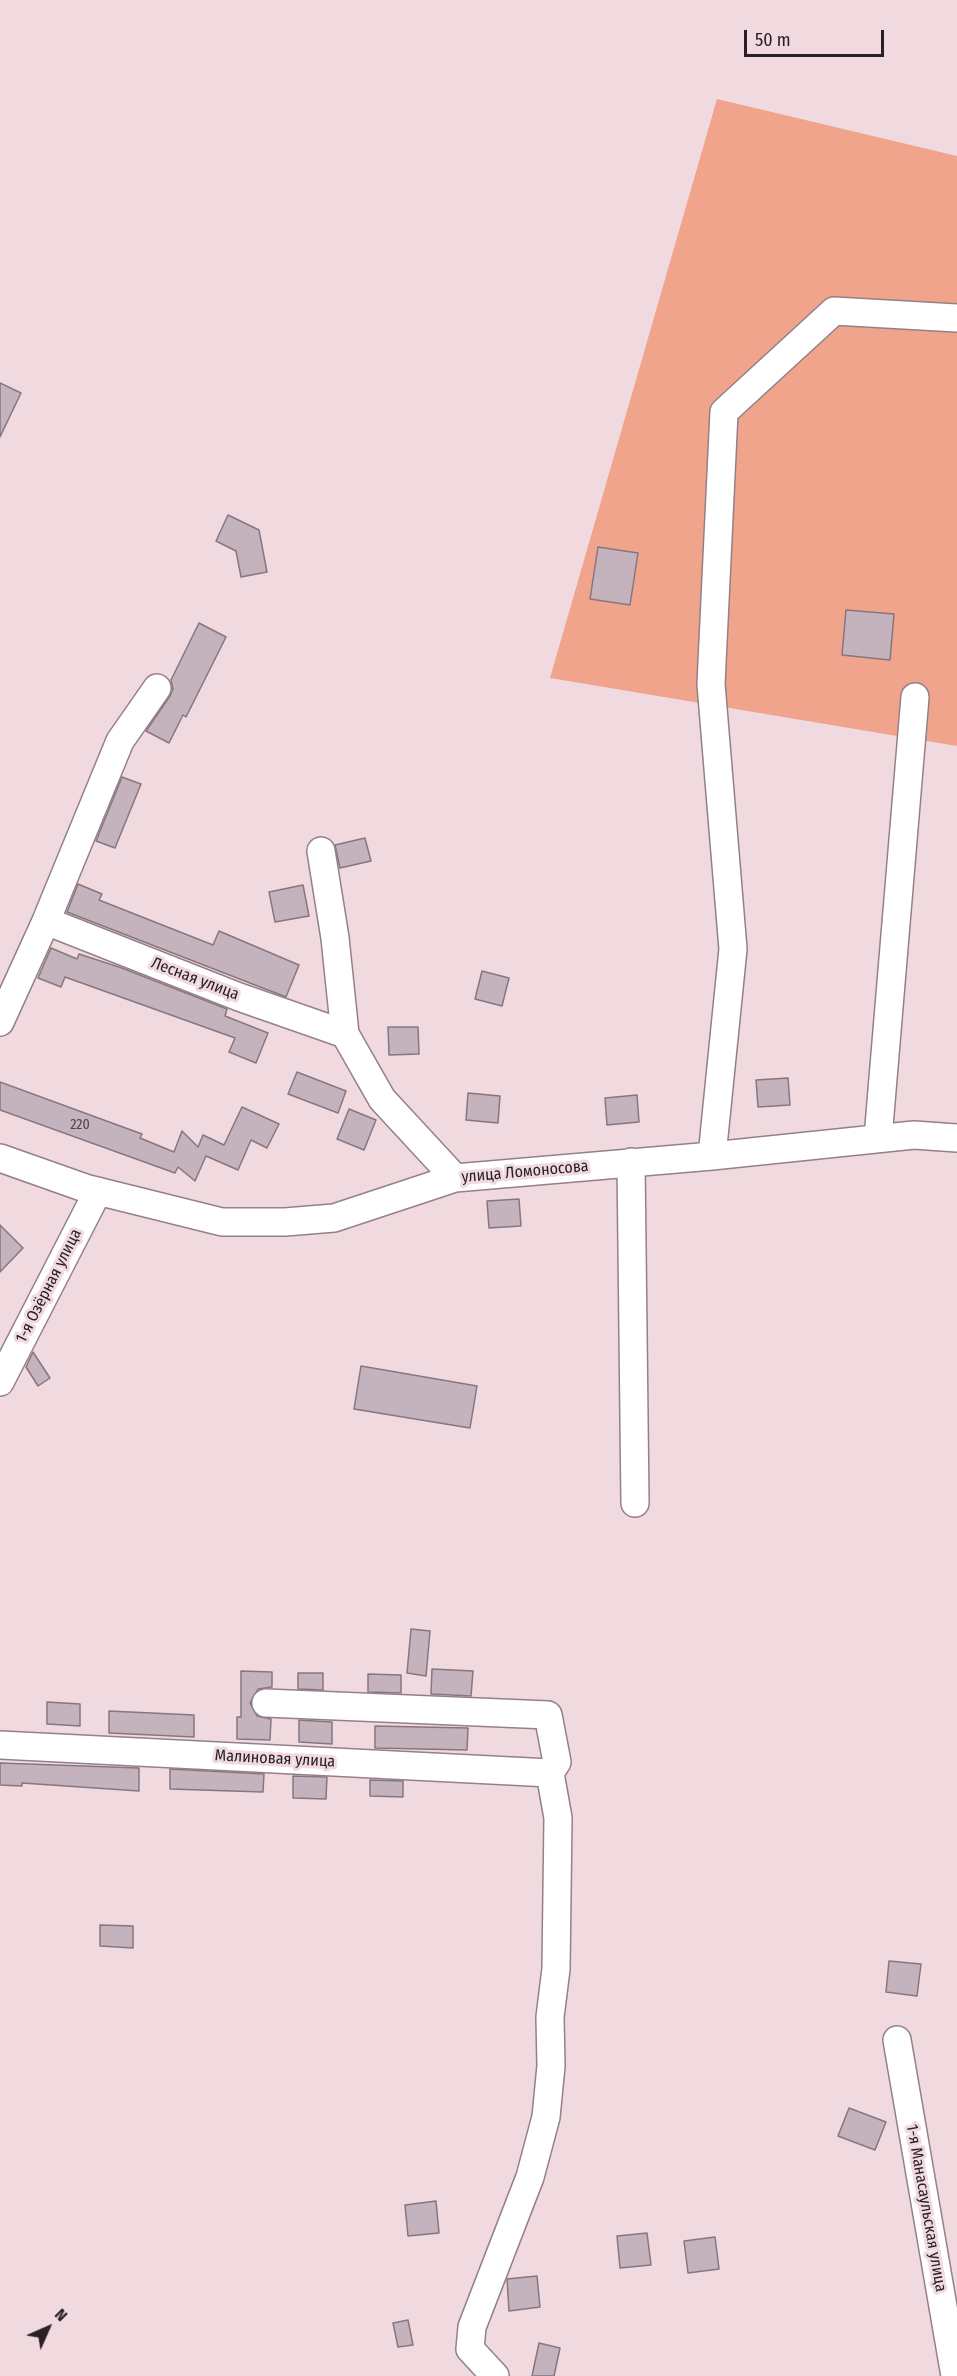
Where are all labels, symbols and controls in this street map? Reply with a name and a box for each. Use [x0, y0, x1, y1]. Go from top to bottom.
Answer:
scale bar [747, 18, 886, 56]
text: 50 m [755, 29, 791, 51]
street label: Лесная улица [148, 953, 242, 1005]
house number: 220 [70, 1117, 90, 1133]
street label: улица Ломоносова [461, 1157, 589, 1187]
street label: 1-я Озёрная улица [12, 1226, 86, 1346]
street label: Малиновая улица [214, 1746, 336, 1772]
street label: 1-я Манасаульская улица [902, 2123, 950, 2293]
north arrow [18, 2298, 78, 2358]
text: N [51, 2305, 71, 2325]

